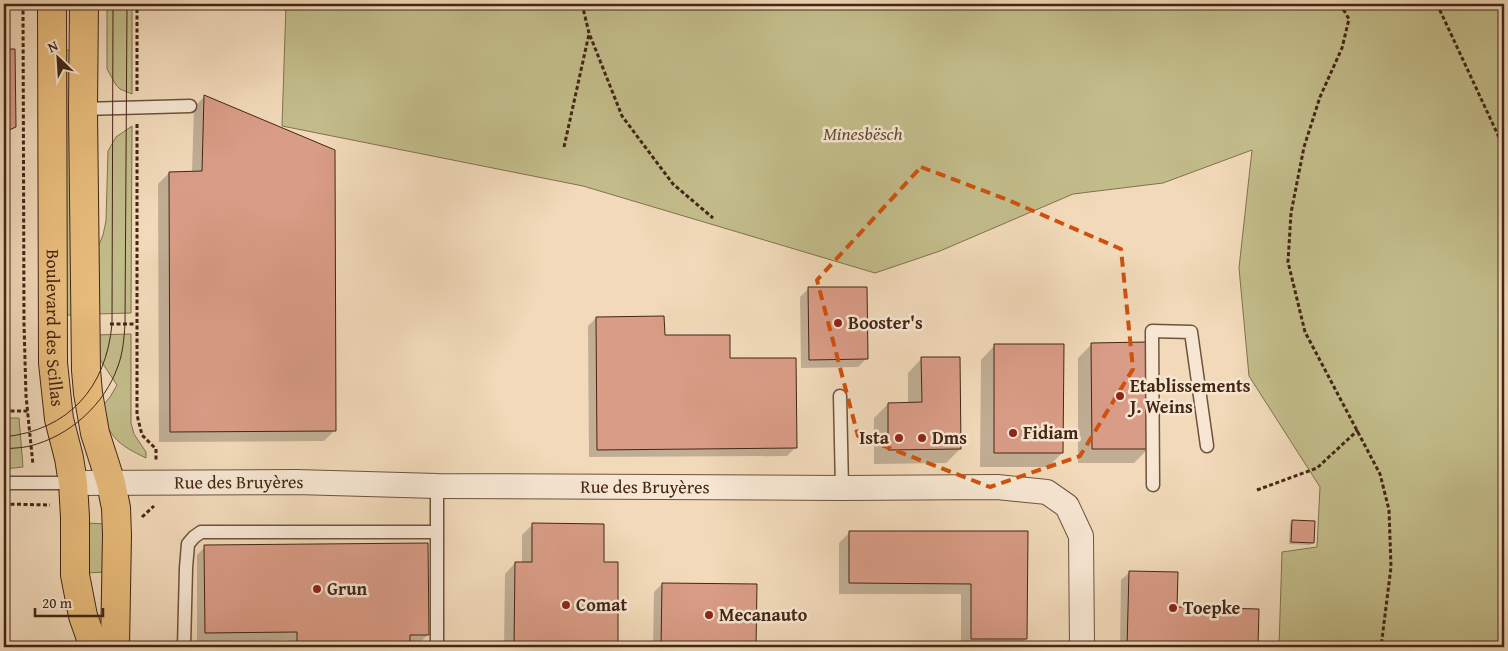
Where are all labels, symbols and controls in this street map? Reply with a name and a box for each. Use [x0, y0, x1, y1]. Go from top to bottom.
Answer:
north arrow [32, 32, 82, 82]
text: N [44, 35, 62, 57]
park label: Minesbësch [823, 120, 903, 147]
street label: Boulevard des Scillas [40, 249, 72, 408]
place label: Booster's [848, 309, 923, 336]
marker: Booster's [832, 317, 844, 329]
place label: Etablissements J. Weins [1127, 372, 1251, 420]
marker: Etablissements J. Weins [1114, 390, 1126, 402]
place label: Fidiam [1023, 419, 1079, 446]
place label: Ista [859, 424, 890, 451]
place label: Dms [932, 424, 967, 451]
marker: Fidiam [1007, 427, 1019, 439]
marker: Ista [893, 432, 905, 444]
marker: Dms [916, 432, 928, 444]
street label: Rue des Bruyères [174, 468, 304, 496]
street label: Rue des Bruyères [580, 473, 710, 500]
place label: Grun [327, 575, 368, 602]
marker: Grun [311, 583, 323, 595]
scale bar [35, 586, 102, 618]
place label: Comat [576, 591, 627, 618]
text: 20 m [42, 592, 73, 613]
place label: Toepke [1183, 594, 1240, 621]
marker: Comat [560, 599, 572, 611]
place label: Mecanauto [719, 601, 808, 628]
marker: Toepke [1167, 602, 1179, 614]
marker: Mecanauto [703, 609, 715, 621]

